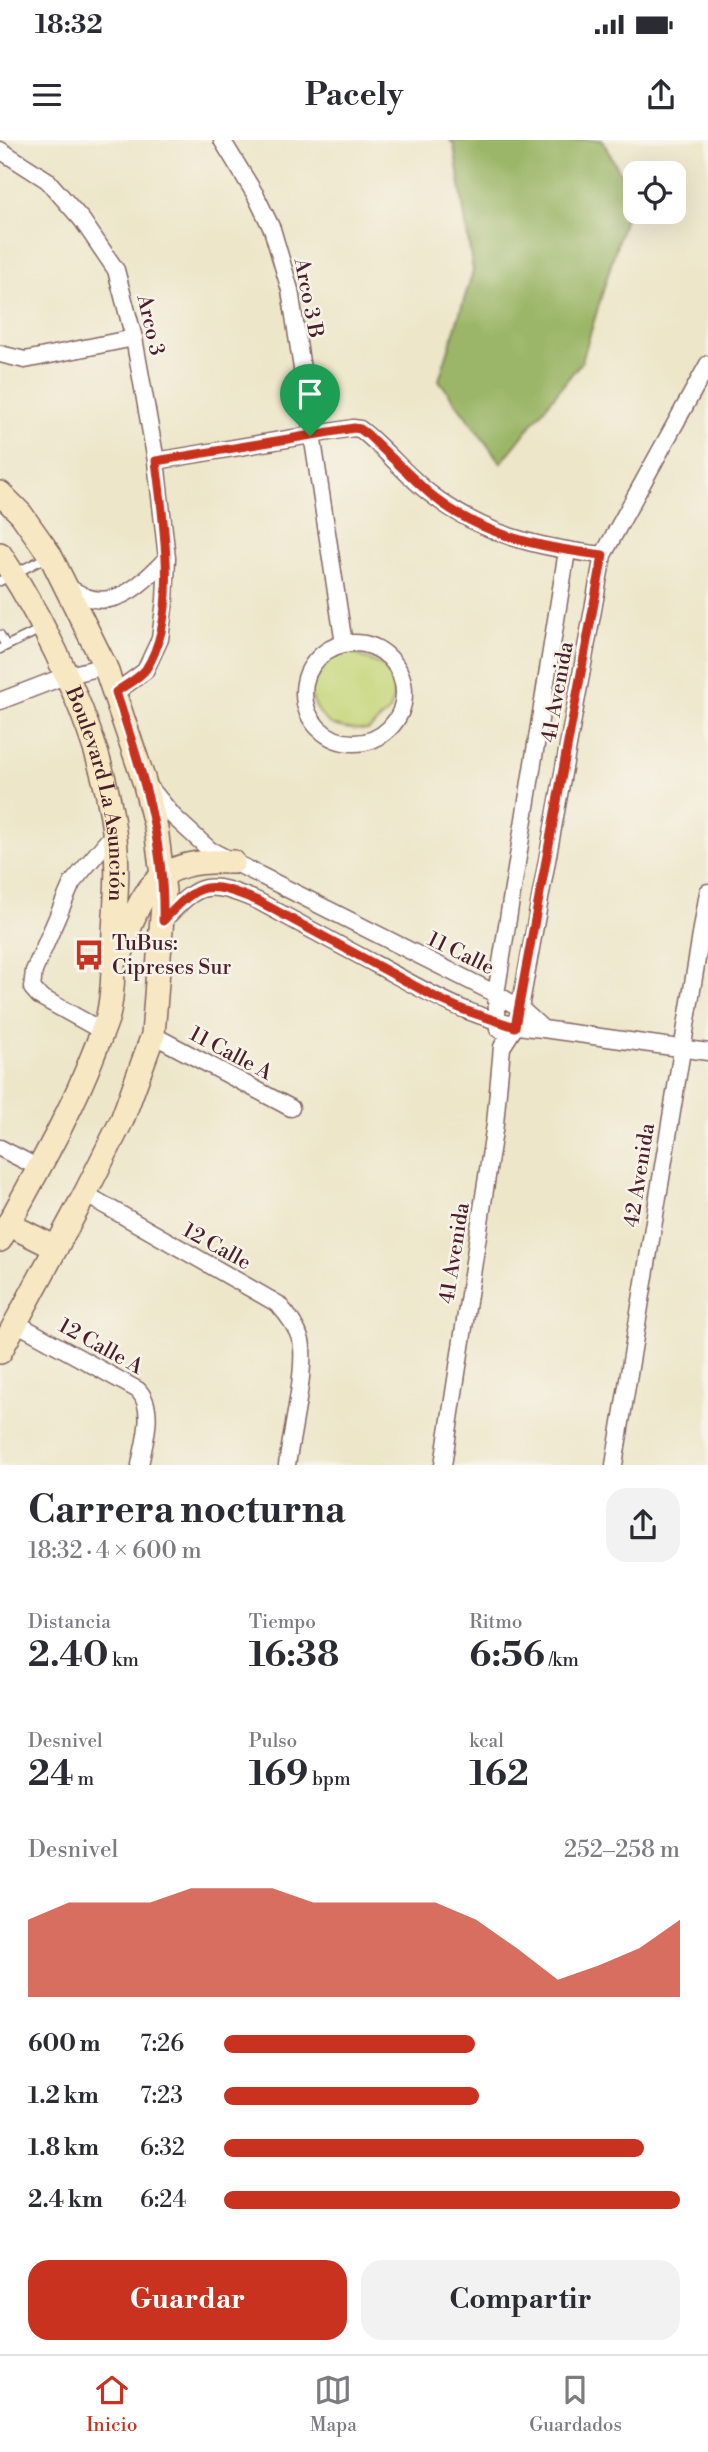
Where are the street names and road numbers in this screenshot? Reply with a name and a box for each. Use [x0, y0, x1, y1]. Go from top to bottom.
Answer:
street label: Arco 3 B [287, 255, 328, 340]
street label: Arco 3 [130, 291, 170, 358]
street label: 41 Avenida [536, 639, 580, 745]
street label: Boulevard La Asunción [59, 682, 129, 902]
street label: 11 Calle [423, 927, 498, 981]
street label: 11 Calle A [185, 1021, 277, 1087]
street label: 42 Avenida [619, 1121, 661, 1229]
street label: 41 Avenida [434, 1200, 476, 1306]
street label: 12 Calle [178, 1218, 255, 1276]
street label: 12 Calle A [54, 1313, 148, 1381]

